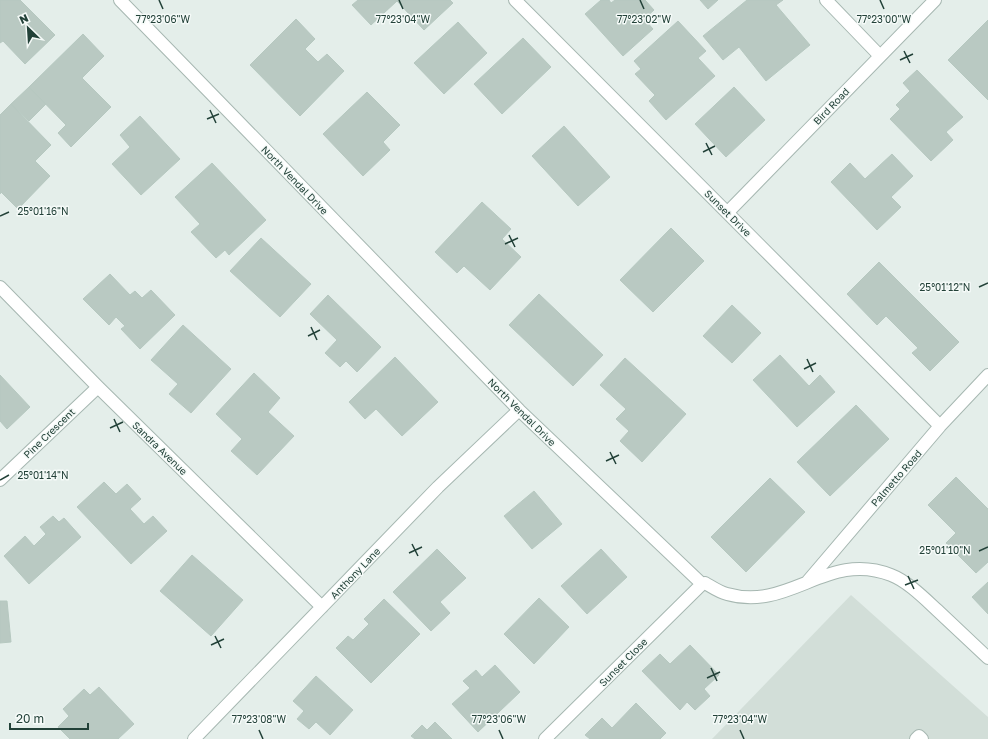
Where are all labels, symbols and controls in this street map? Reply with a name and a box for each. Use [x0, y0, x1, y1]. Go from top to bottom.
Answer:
north arrow [8, 8, 48, 48]
text: N [17, 11, 30, 26]
text: 77°23'06"W [136, 13, 191, 25]
text: 77°23'04"W [376, 13, 431, 25]
text: 77°23'02"W [617, 13, 671, 25]
text: 77°23'00"W [857, 13, 912, 25]
street label: Bird Road [811, 85, 851, 127]
street label: North Vendal Drive [259, 143, 331, 217]
street label: Sunset Drive [702, 187, 754, 239]
text: 25°01'16"N [17, 205, 69, 217]
text: 25°01'12"N [920, 281, 970, 293]
street label: North Vendal Drive [486, 376, 558, 448]
street label: Pine Crescent [21, 406, 77, 460]
street label: Sandra Avenue [130, 419, 190, 477]
street label: Palmetto Road [868, 447, 924, 509]
text: 25°01'14"N [17, 469, 69, 481]
text: 25°01'10"N [919, 544, 971, 556]
street label: Anthony Lane [328, 545, 382, 601]
street label: Sunset Close [596, 635, 650, 689]
scale bar [10, 705, 88, 731]
text: 20 m [16, 711, 44, 726]
text: 77°23'08"W [232, 713, 287, 725]
text: 77°23'06"W [472, 713, 527, 725]
text: 77°23'04"W [713, 713, 768, 725]

